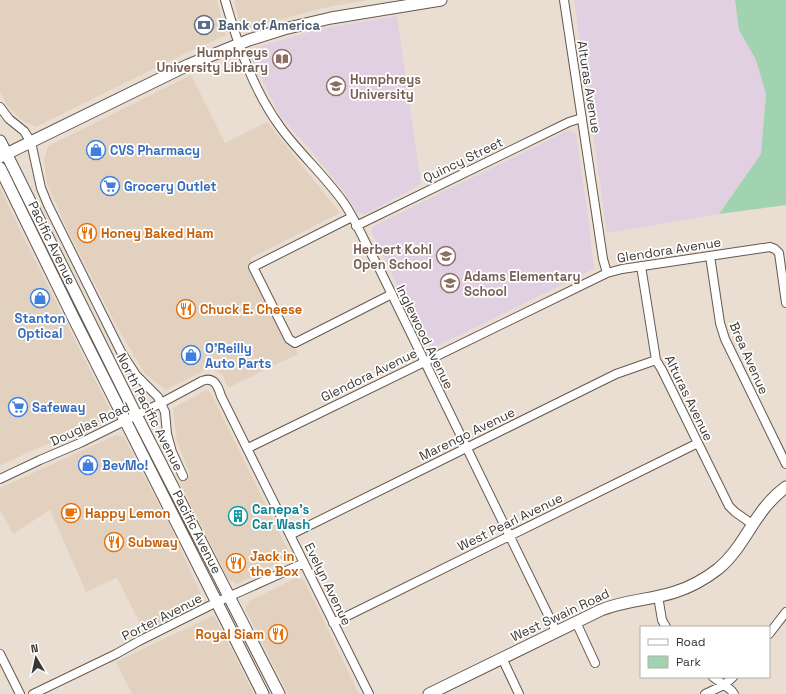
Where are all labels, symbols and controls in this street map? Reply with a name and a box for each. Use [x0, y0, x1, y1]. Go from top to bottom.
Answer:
bank icon: Bank of America [193, 14, 215, 36]
place label: Bank of America [218, 17, 320, 34]
street label: Alturas Avenue [573, 40, 605, 134]
place label: Humphreys University Library [156, 44, 268, 76]
library icon: Humphreys University Library [271, 48, 293, 70]
place label: Humphreys University [350, 71, 421, 103]
school or university icon: Humphreys University [325, 75, 347, 97]
street label: Quincy Street [420, 133, 506, 187]
shop icon: CVS Pharmacy [85, 139, 107, 161]
place label: CVS Pharmacy [110, 142, 200, 159]
supermarket icon: Grocery Outlet [99, 175, 121, 197]
place label: Grocery Outlet [124, 178, 217, 195]
street label: Pacific Avenue [24, 198, 80, 288]
restaurant icon: Honey Baked Ham [76, 222, 98, 244]
place label: Honey Baked Ham [101, 225, 214, 242]
street label: Glendora Avenue [616, 233, 722, 267]
place label: Herbert Kohl Open School [353, 241, 432, 273]
school or university icon: Herbert Kohl Open School [435, 245, 457, 267]
place label: Adams Elementary School [464, 268, 580, 300]
school or university icon: Adams Elementary School [439, 272, 461, 294]
street label: Inglewood Avenue [392, 282, 458, 392]
shop icon: Stanton Optical [29, 287, 51, 309]
restaurant icon: Chuck E. Cheese [175, 298, 197, 320]
place label: Chuck E. Cheese [200, 301, 302, 318]
place label: Stanton Optical [15, 310, 65, 342]
street label: Brea Avenue [725, 319, 773, 397]
place label: O'Reilly Auto Parts [205, 340, 272, 372]
shop icon: O'Reilly Auto Parts [180, 344, 202, 366]
street label: Glendora Avenue [318, 344, 420, 406]
street label: North Pacific Avenue [113, 350, 187, 474]
street label: Alturas Avenue [661, 352, 717, 444]
supermarket icon: Safeway [7, 396, 29, 418]
street label: Douglas Road [48, 398, 132, 450]
place label: Safeway [32, 399, 85, 416]
street label: Marengo Avenue [416, 403, 518, 465]
shop icon: BevMo! [77, 454, 99, 476]
place label: BevMo! [102, 457, 148, 474]
street label: Pacific Avenue [169, 487, 225, 577]
street label: West Pearl Avenue [455, 489, 565, 555]
place label: Canepa's Car Wash [252, 501, 310, 533]
cafe icon: Happy Lemon [60, 502, 82, 524]
place label: Happy Lemon [85, 505, 171, 522]
building icon: Canepa's Car Wash [227, 505, 249, 527]
restaurant icon: Subway [103, 531, 125, 553]
place label: Subway [128, 534, 178, 551]
street label: Evelyn Avenue [301, 540, 355, 628]
place label: Jack in the Box [250, 548, 299, 580]
restaurant icon: Jack in the Box [225, 552, 247, 574]
street label: West Swain Road [508, 585, 612, 645]
street label: Porter Avenue [119, 589, 205, 645]
restaurant icon: Royal Siam [267, 623, 289, 645]
place label: Royal Siam [196, 626, 264, 643]
legend [640, 626, 770, 678]
text: Road [676, 634, 705, 650]
north arrow [16, 638, 56, 678]
text: N [30, 641, 39, 656]
text: Park [676, 654, 701, 670]

